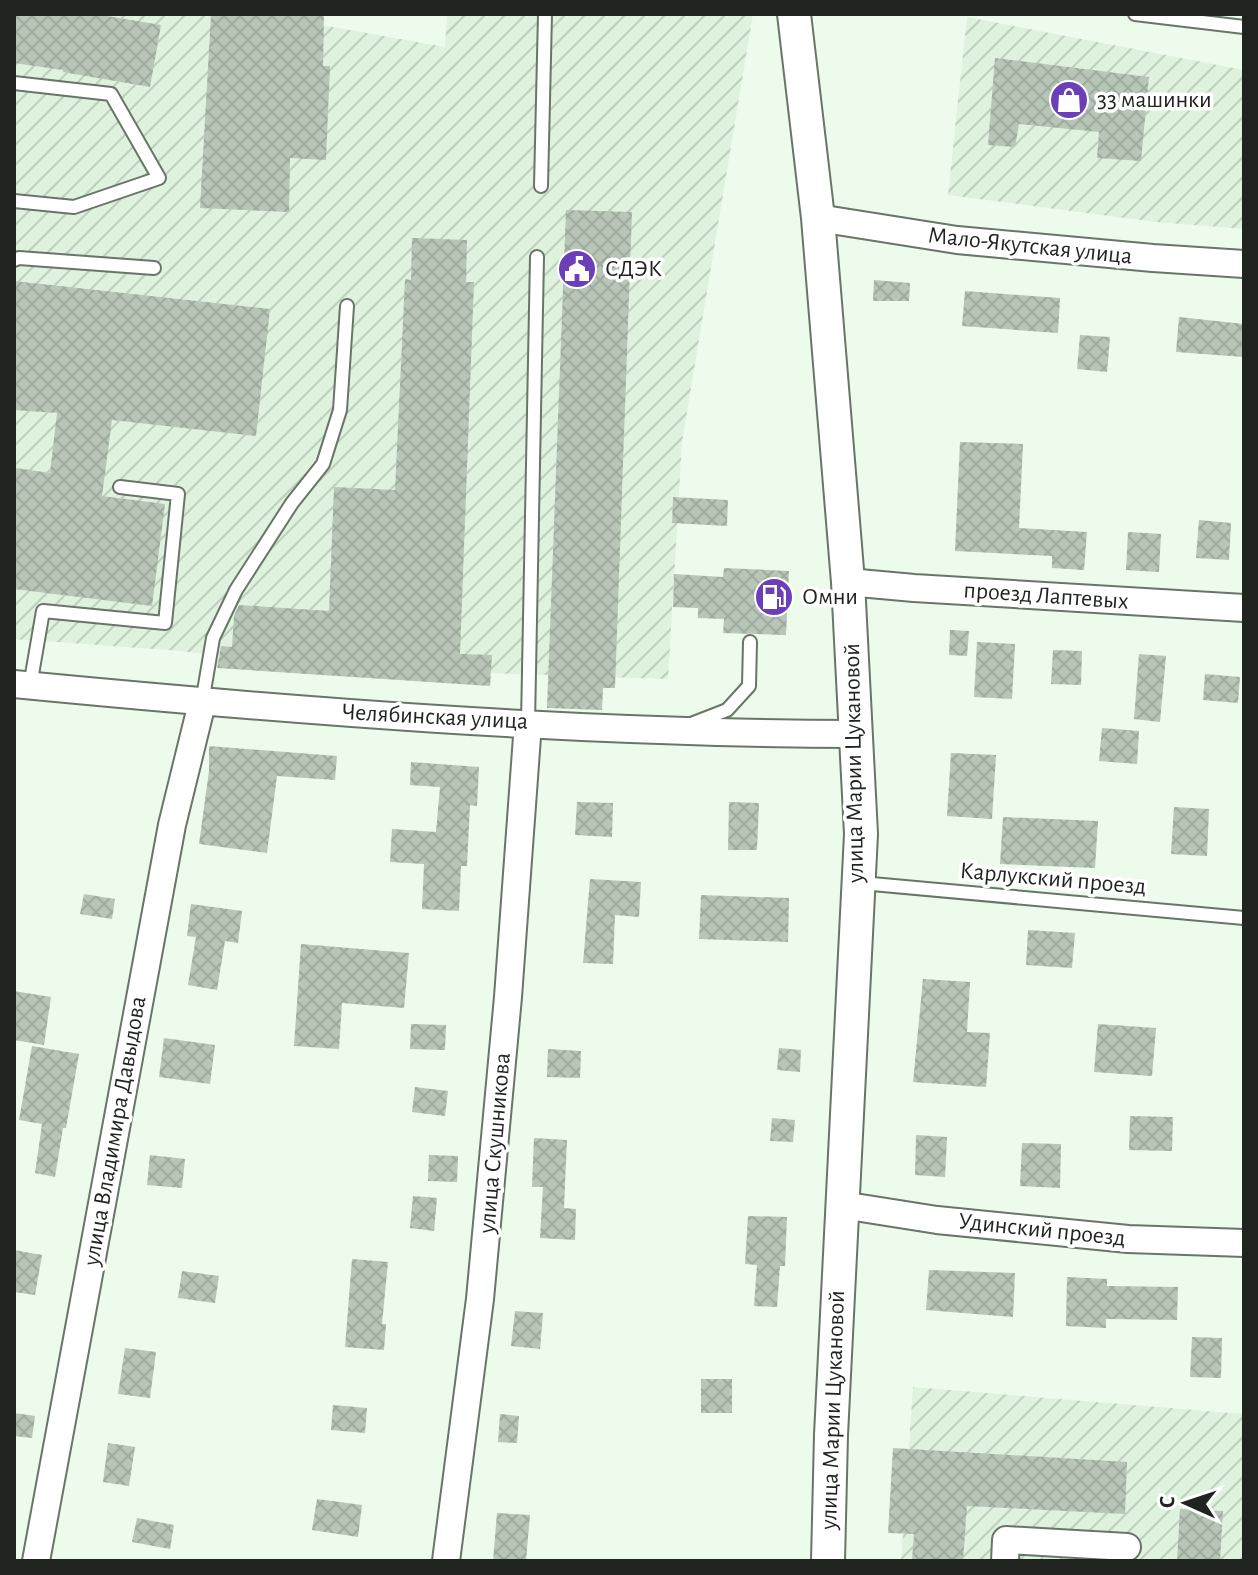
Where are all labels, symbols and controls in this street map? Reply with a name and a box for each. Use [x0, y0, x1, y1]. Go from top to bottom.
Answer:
shop icon: 33 машинки [1048, 79, 1090, 121]
place label: 33 машинки [1097, 88, 1212, 112]
street label: Мало-Якутская улица [927, 223, 1133, 269]
public building icon: СДЭК [556, 248, 598, 290]
place label: СДЭК [605, 257, 662, 281]
fuel station icon: Омни [753, 576, 795, 618]
street label: проезд Лаптевых [963, 578, 1130, 614]
place label: Омни [802, 585, 858, 609]
street label: улица Марии Цукановой [840, 643, 868, 884]
street label: Челябинская улица [341, 700, 529, 734]
street label: Карлукский проезд [959, 859, 1147, 899]
street label: улица Владимира Давыдова [79, 994, 151, 1269]
street label: улица Скушникова [475, 1052, 515, 1235]
street label: Удинский проезд [957, 1209, 1127, 1251]
street label: улица Марии Цукановой [817, 1290, 849, 1531]
north arrow [1146, 1463, 1226, 1543]
text: С [1156, 1495, 1178, 1509]

